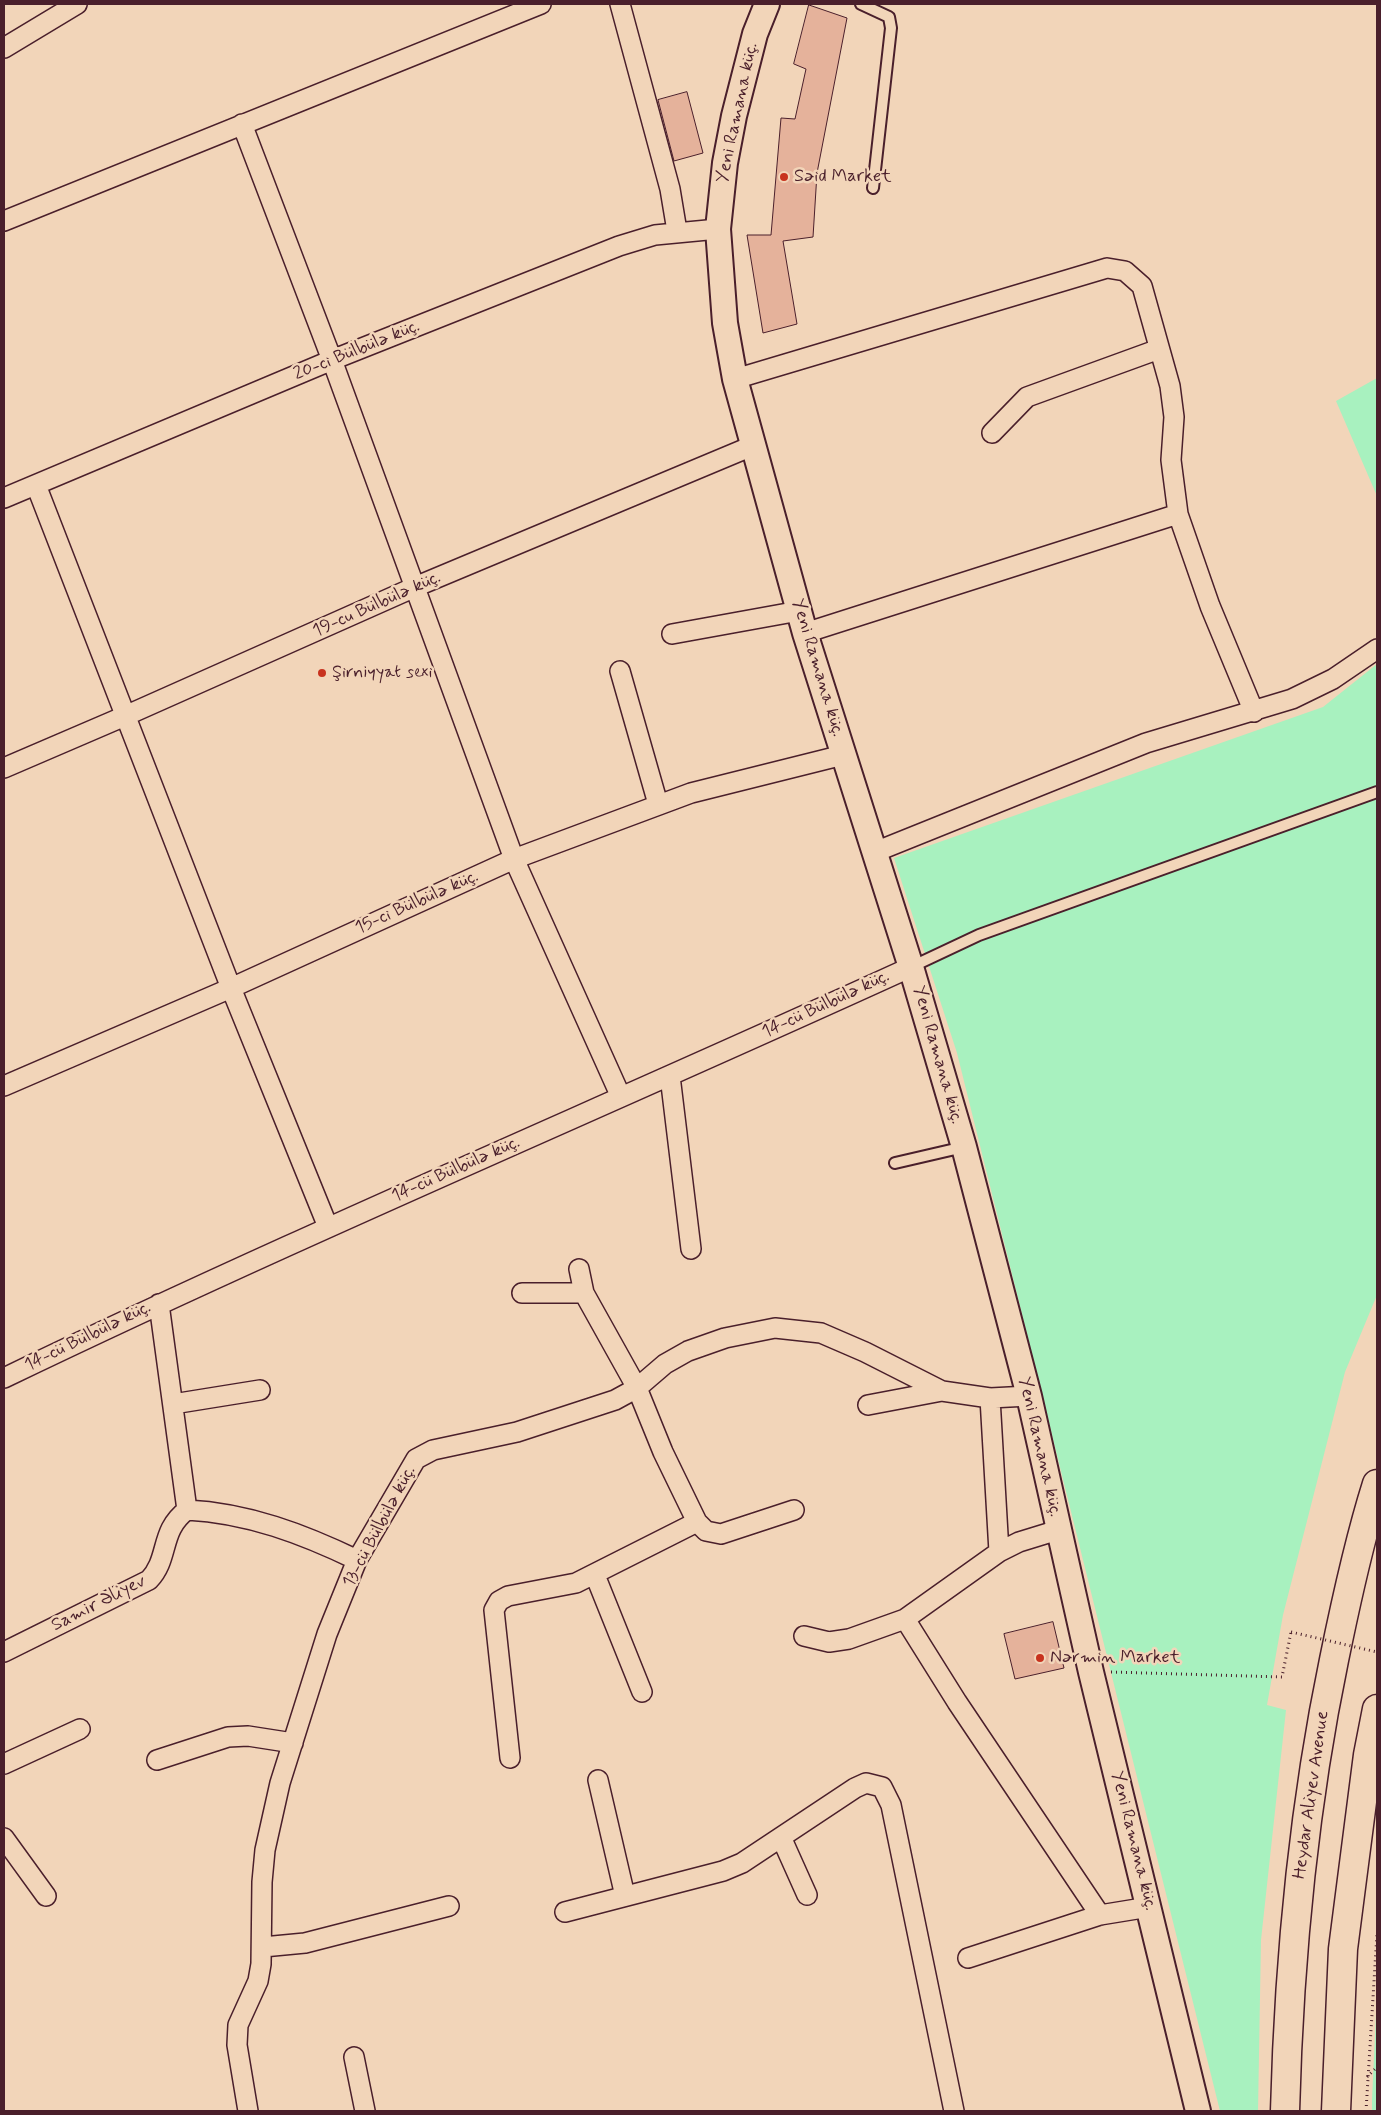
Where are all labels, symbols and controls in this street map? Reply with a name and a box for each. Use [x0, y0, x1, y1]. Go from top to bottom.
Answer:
street label: Yeni Ramana küç. [713, 41, 763, 185]
place label: Səid Market [794, 166, 892, 188]
marker: Səid Market [778, 171, 790, 183]
street label: 20-ci Bülbülə küç. [291, 316, 423, 386]
street label: 19-cu Bülbülə küç. [310, 567, 444, 643]
street label: Yeni Ramana küç. [786, 597, 848, 739]
place label: Şirniyyat sexi [332, 662, 433, 684]
marker: Şirniyyat sexi [316, 667, 328, 679]
street label: 15-ci Bülbülə küç. [352, 866, 482, 940]
street label: 14-cü Bülbülə küç. [759, 966, 893, 1044]
street label: Yeni Ramana küç. [907, 983, 967, 1127]
street label: 14-cü Bülbülə küç. [389, 1132, 523, 1208]
street label: 14-cü Bülbülə küç. [21, 1297, 155, 1377]
street label: Yeni Ramana küç. [1012, 1375, 1066, 1519]
street label: 13-cü Bülbülə küç. [339, 1462, 421, 1592]
street label: Samir Əliyev [48, 1571, 150, 1637]
place label: Nərmin Market [1050, 1647, 1180, 1669]
marker: Nərmin Market [1034, 1652, 1046, 1664]
street label: Heydar Aliyev Avenue [1289, 1709, 1335, 1881]
street label: Yeni Ramana küç. [1105, 1769, 1161, 1913]

